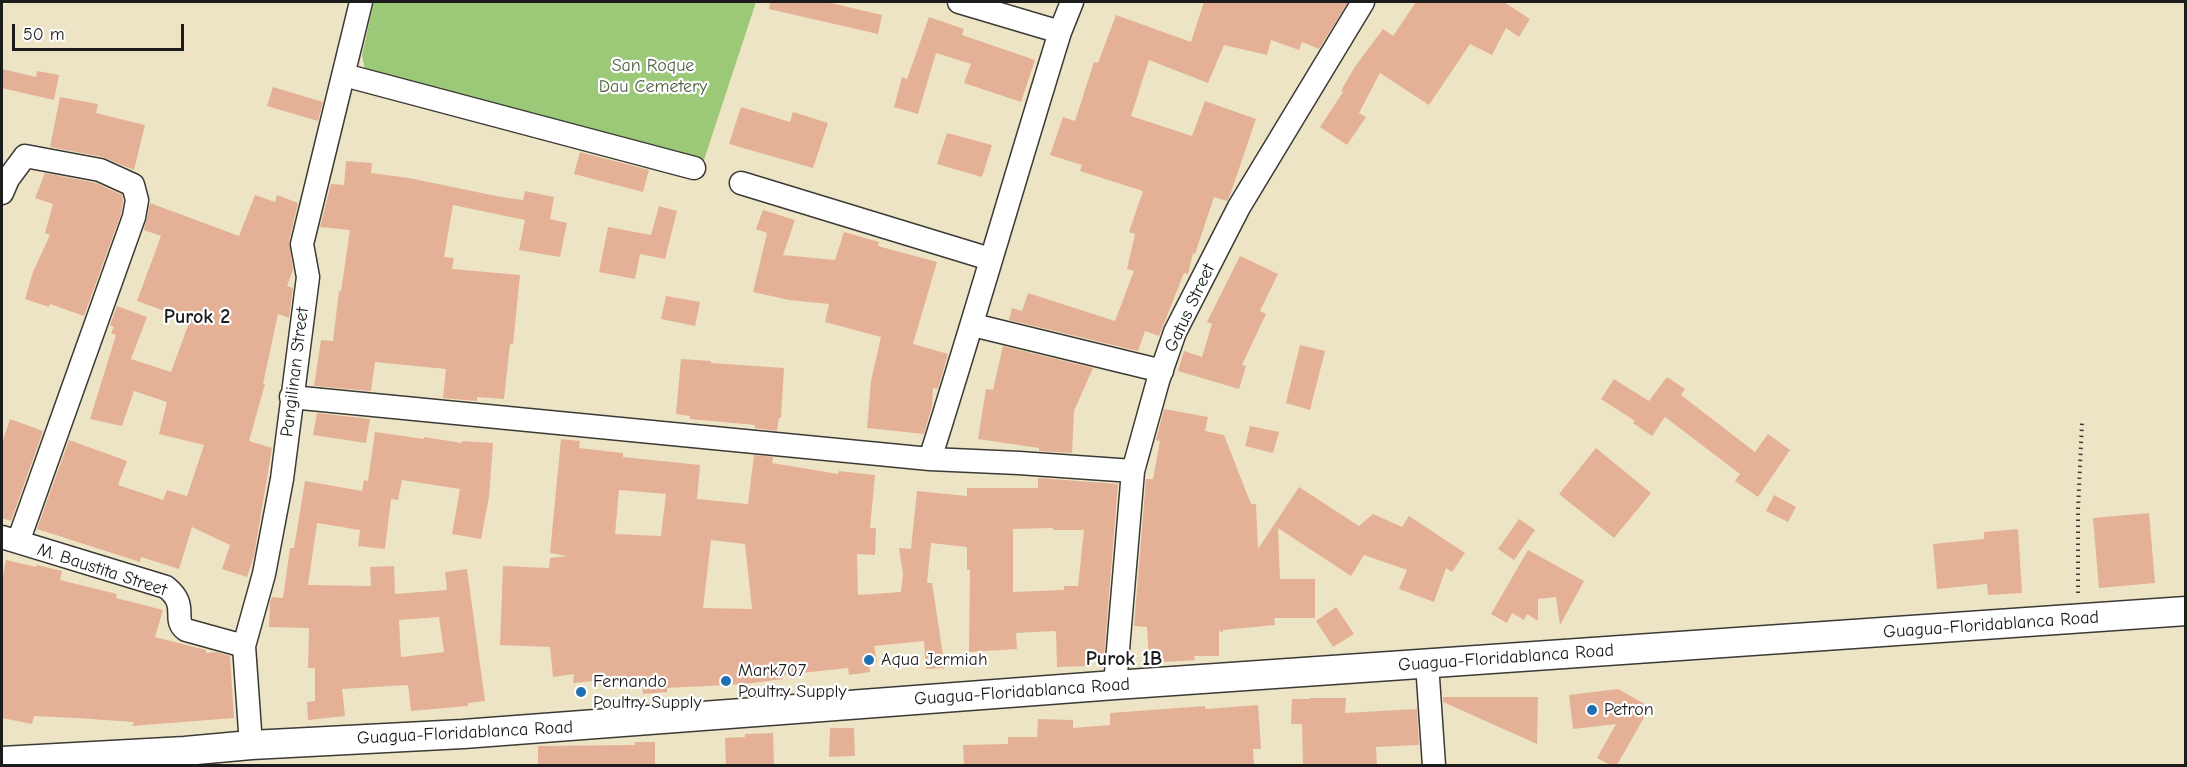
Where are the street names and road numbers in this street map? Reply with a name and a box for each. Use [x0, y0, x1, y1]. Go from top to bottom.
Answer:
street label: Gatus Street [1160, 260, 1220, 356]
street label: Pangilinan Street [276, 306, 314, 438]
street label: M. Baustita Street [34, 539, 170, 601]
street label: Guagua-Floridablanca Road [1882, 607, 2100, 643]
street label: Guagua-Floridablanca Road [1397, 640, 1615, 676]
street label: Guagua-Floridablanca Road [913, 674, 1131, 710]
street label: Guagua-Floridablanca Road [356, 717, 574, 749]

